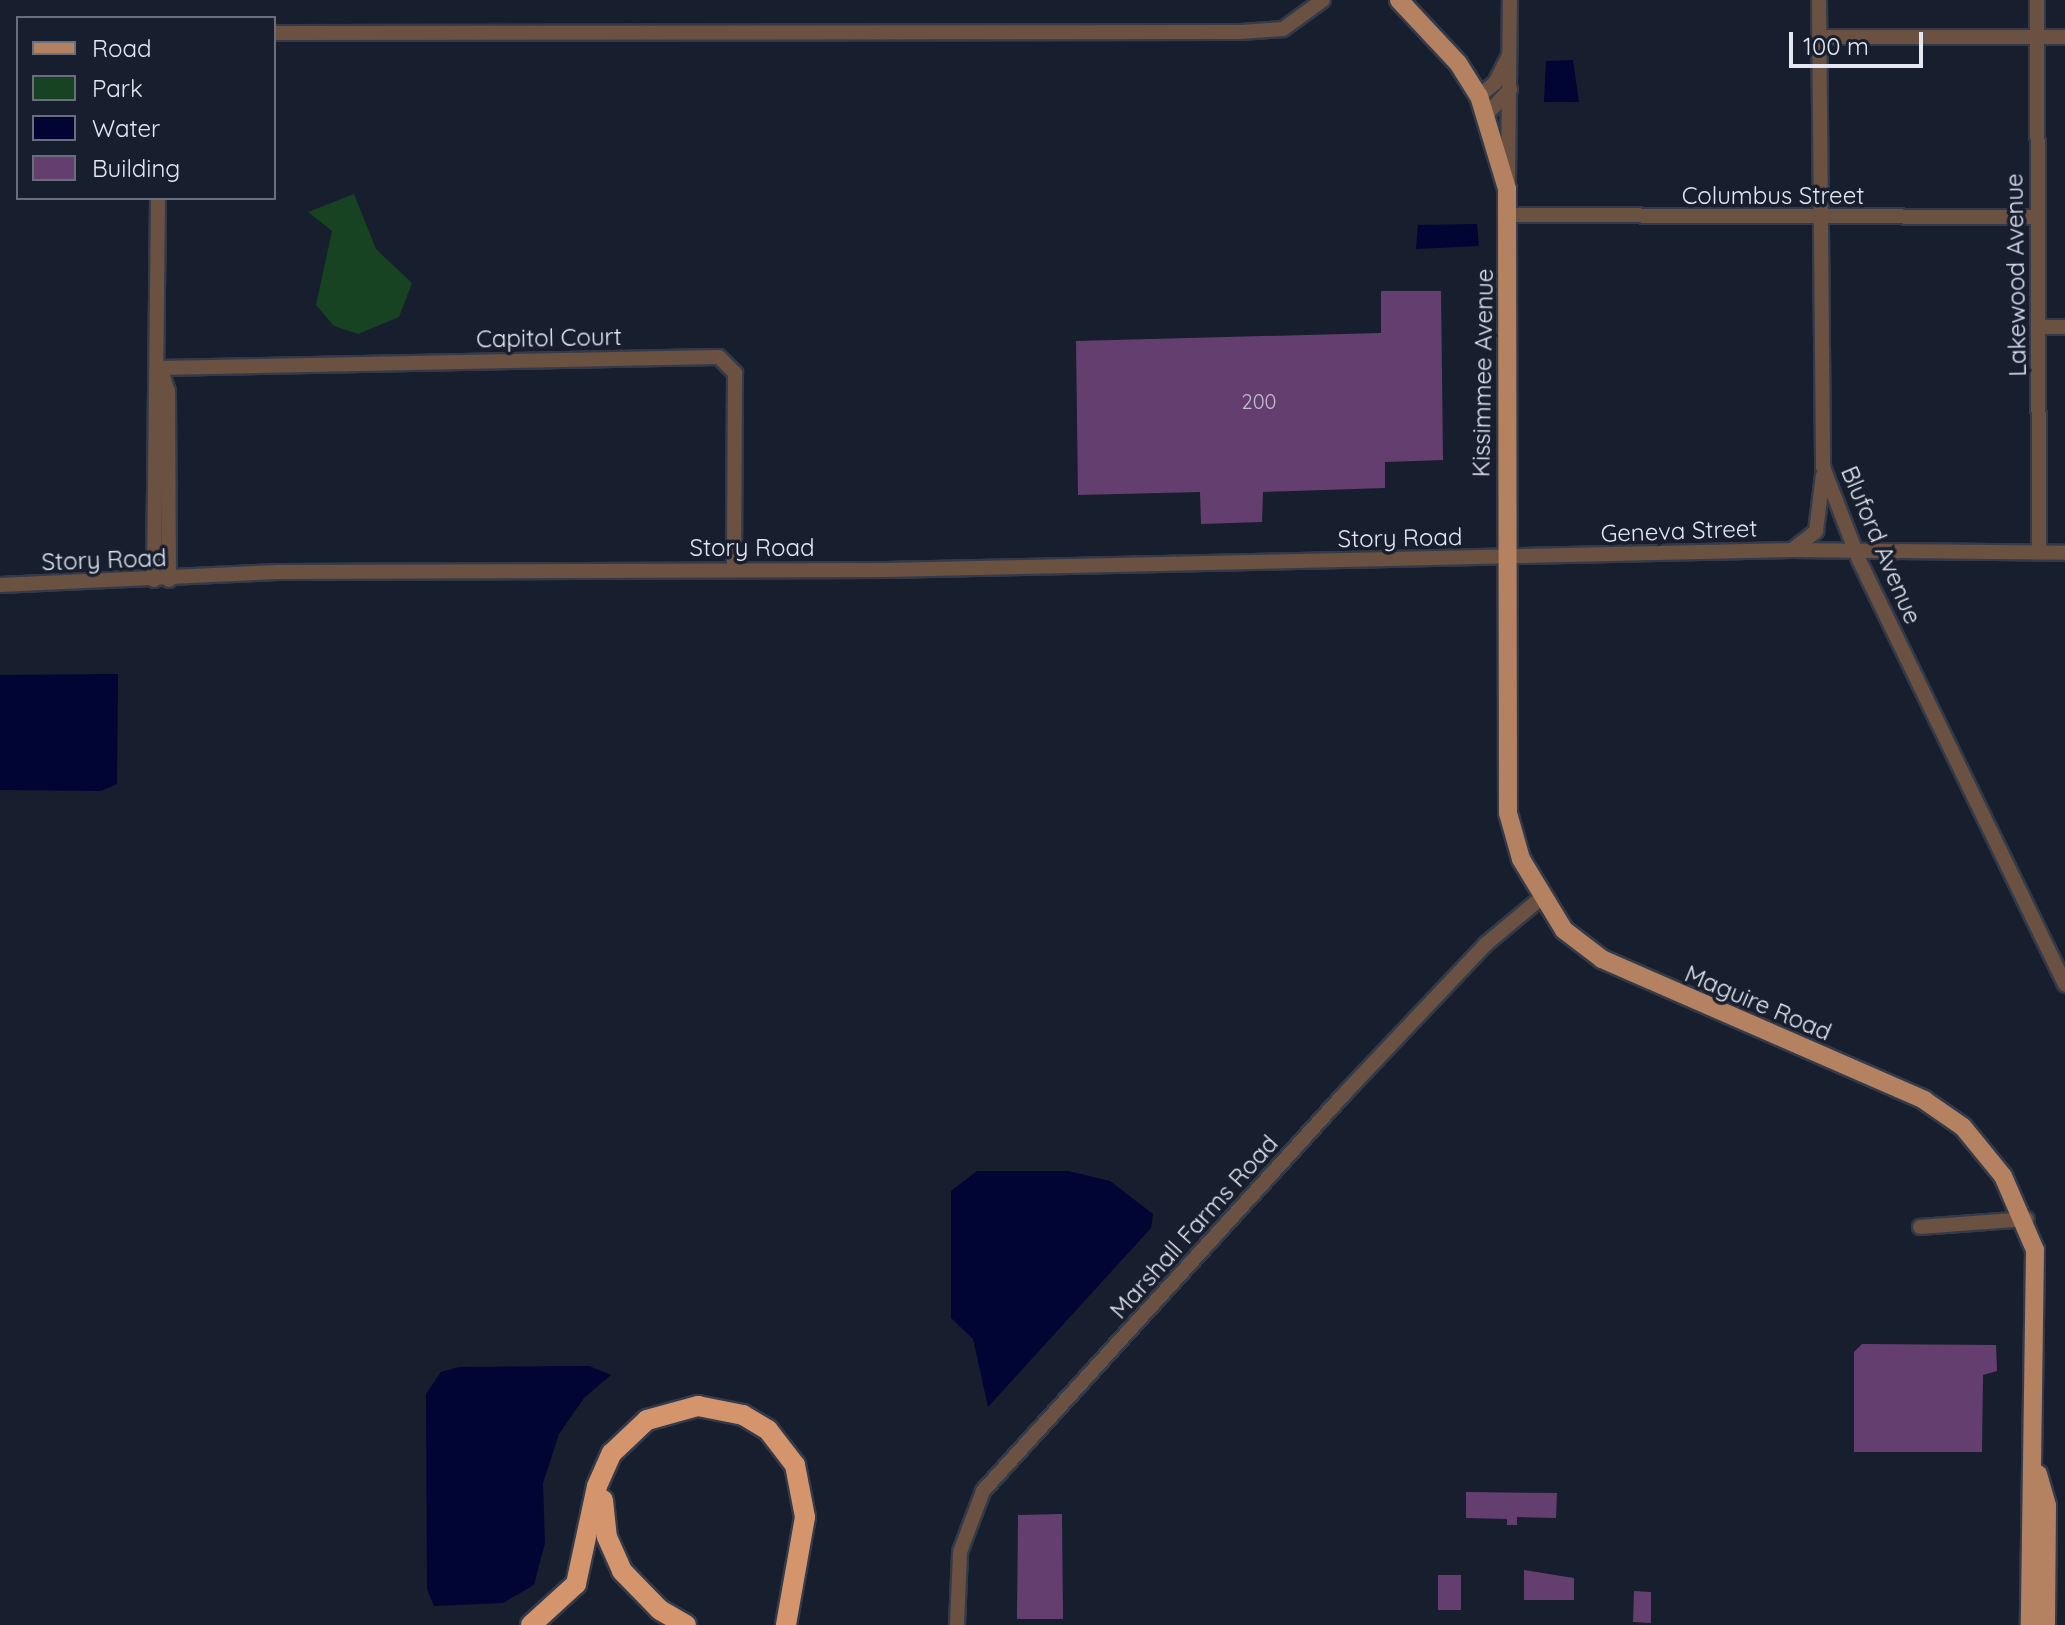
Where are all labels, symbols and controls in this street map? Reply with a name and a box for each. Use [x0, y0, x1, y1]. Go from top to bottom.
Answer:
legend [16, 16, 276, 200]
scale bar [1793, 16, 1927, 66]
text: 100 m [1803, 31, 1869, 61]
text: Road [92, 33, 152, 63]
text: Park [92, 73, 143, 103]
text: Water [92, 113, 160, 143]
text: Building [92, 153, 180, 183]
street label: Lakewood Avenue [2000, 173, 2032, 377]
street label: Columbus Street [1682, 182, 1864, 210]
street label: Kissimmee Avenue [1467, 269, 1499, 477]
street label: Capitol Court [476, 322, 622, 354]
house number: 200 [1242, 389, 1276, 413]
street label: Bluford Avenue [1835, 462, 1927, 628]
street label: Geneva Street [1600, 514, 1758, 548]
street label: Story Road [1337, 523, 1463, 553]
street label: Story Road [690, 534, 814, 562]
street label: Story Road [41, 543, 167, 577]
street label: Maguire Road [1680, 959, 1836, 1047]
street label: Marshall Farms Road [1104, 1129, 1284, 1325]

